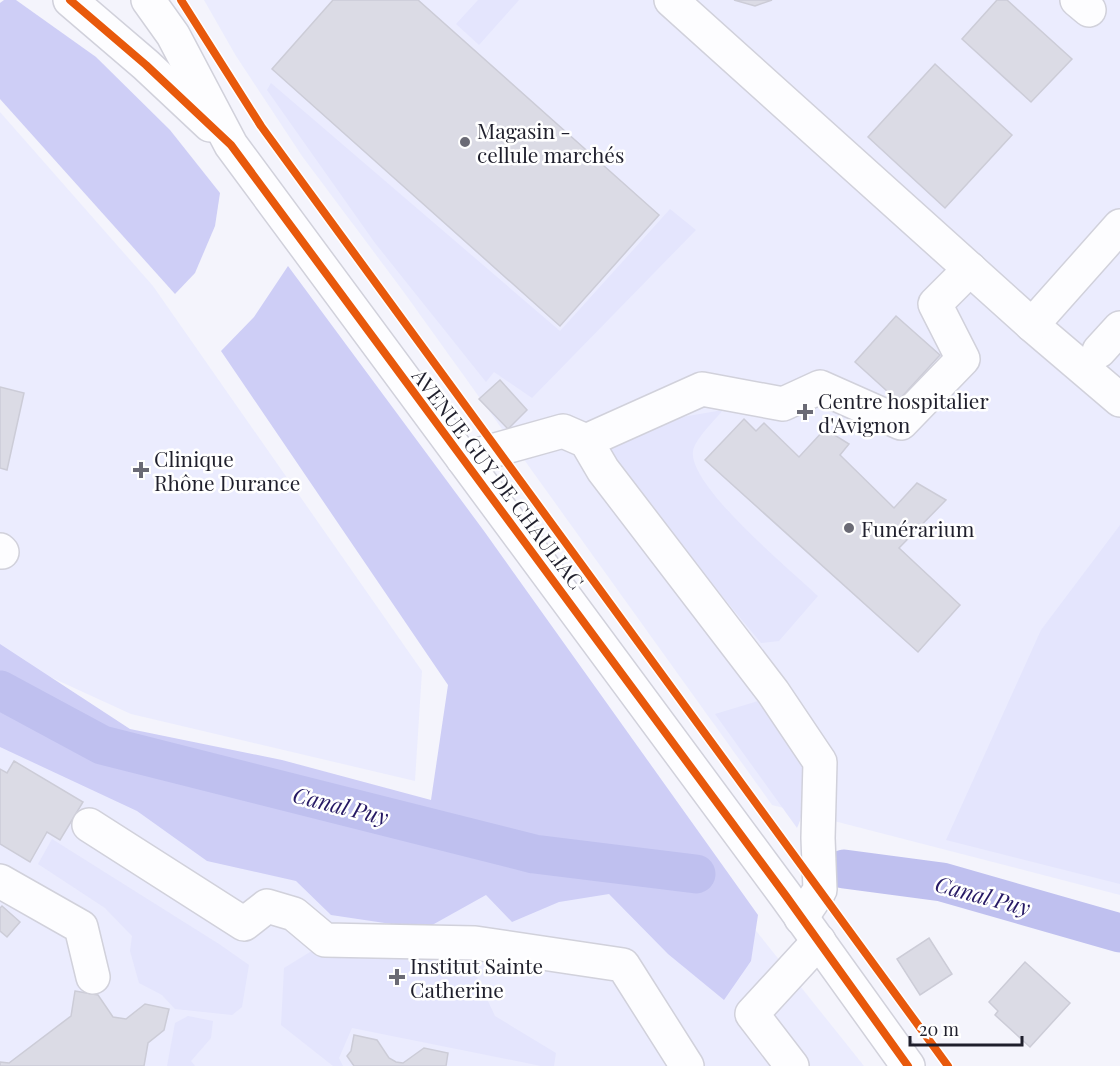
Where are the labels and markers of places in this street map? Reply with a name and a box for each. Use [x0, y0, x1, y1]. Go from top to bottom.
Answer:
place label: Magasin - cellule marchés [477, 116, 624, 168]
marker: Magasin - cellule marchés [458, 135, 472, 149]
place label: Centre hospitalier d'Avignon [818, 386, 989, 438]
marker: Centre hospitalier d'Avignon [796, 403, 814, 421]
place label: Clinique Rhône Durance [154, 444, 300, 496]
marker: Clinique Rhône Durance [132, 461, 150, 479]
place label: Funérarium [861, 514, 975, 542]
marker: Funérarium [842, 521, 856, 535]
place label: Institut Sainte Catherine [410, 951, 543, 1003]
marker: Institut Sainte Catherine [388, 968, 406, 986]

